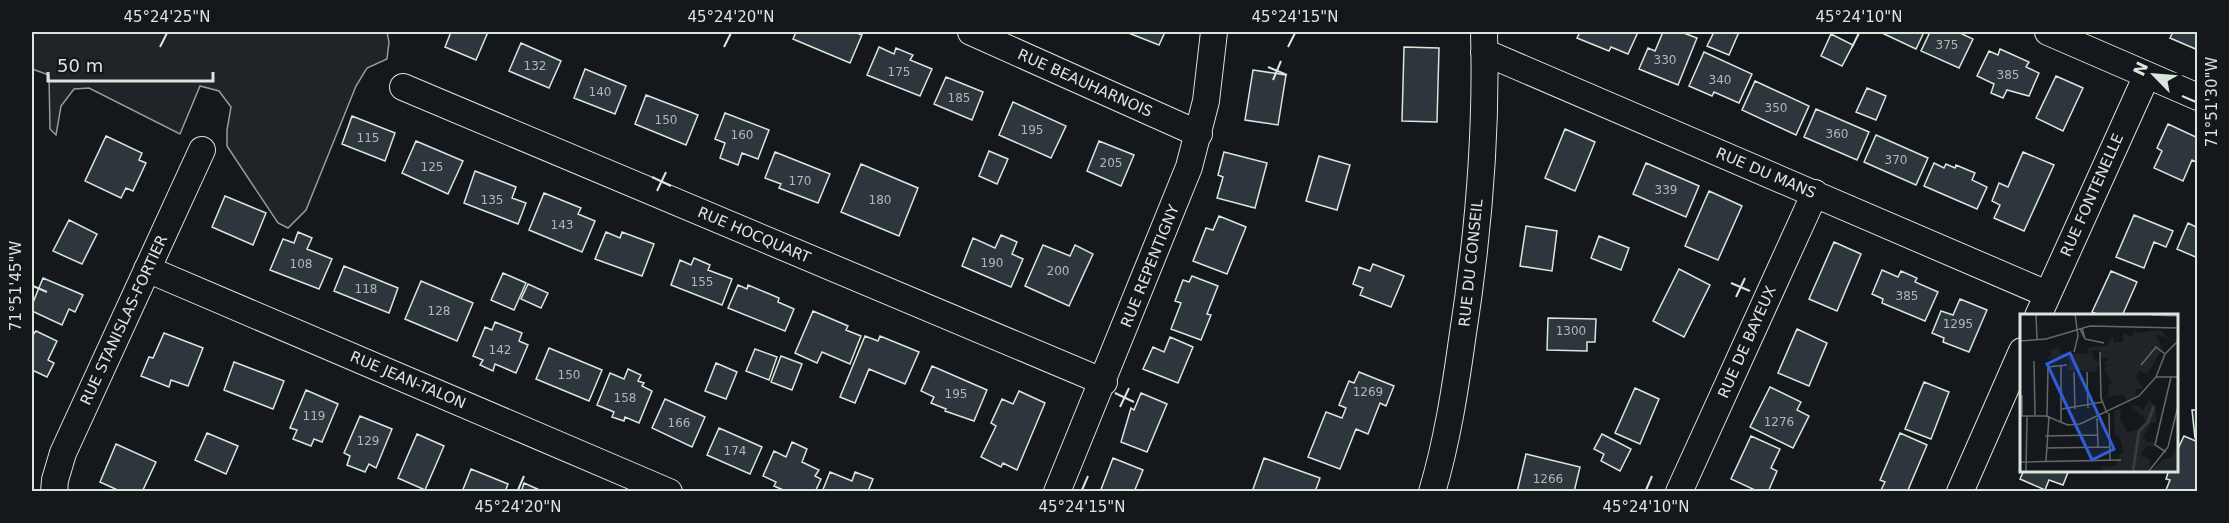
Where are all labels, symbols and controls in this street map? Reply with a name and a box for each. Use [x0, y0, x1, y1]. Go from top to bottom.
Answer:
text: 45°24'25"N [123, 8, 211, 26]
text: 45°24'20"N [687, 8, 775, 26]
text: 45°24'15"N [1251, 8, 1339, 26]
text: 45°24'10"N [1815, 8, 1903, 26]
house number: 375 [1936, 38, 1958, 52]
scale bar [48, 45, 213, 83]
street label: RUE BEAUHARNOIS [1015, 45, 1155, 121]
north arrow [2124, 45, 2184, 105]
house number: 330 [1654, 53, 1676, 67]
text: 50 m [57, 55, 103, 76]
text: 71°51'30"W [2203, 57, 2221, 147]
house number: 132 [524, 59, 546, 73]
text: N [2129, 59, 2152, 79]
house number: 175 [888, 65, 910, 79]
house number: 385 [1997, 68, 2019, 82]
house number: 340 [1709, 73, 1731, 87]
house number: 140 [589, 85, 611, 99]
house number: 185 [948, 91, 970, 105]
house number: 350 [1765, 101, 1787, 115]
house number: 150 [655, 113, 677, 127]
house number: 195 [1021, 123, 1043, 137]
house number: 360 [1826, 127, 1848, 141]
house number: 160 [731, 128, 753, 142]
house number: 115 [357, 131, 379, 145]
street label: RUE FONTENELLE [2057, 131, 2127, 259]
street label: RUE DU MANS [1713, 144, 1819, 202]
house number: 370 [1885, 153, 1907, 167]
house number: 205 [1100, 156, 1122, 170]
house number: 125 [421, 160, 443, 174]
house number: 170 [789, 174, 811, 188]
house number: 339 [1655, 183, 1677, 197]
house number: 135 [481, 193, 503, 207]
house number: 180 [869, 193, 891, 207]
street label: RUE DU CONSEIL [1455, 198, 1487, 328]
street label: RUE REPENTIGNY [1117, 201, 1183, 330]
street label: RUE HOCQUART [695, 203, 814, 267]
house number: 143 [551, 218, 573, 232]
street label: RUE STANISLAS-FORTIER [77, 232, 171, 408]
text: 71°51'45"W [7, 241, 25, 331]
house number: 190 [981, 256, 1003, 270]
house number: 108 [290, 257, 312, 271]
house number: 200 [1047, 264, 1069, 278]
house number: 155 [691, 275, 713, 289]
house number: 118 [355, 282, 377, 296]
street label: RUE DE BAYEUX [1714, 283, 1780, 401]
house number: 385 [1896, 289, 1918, 303]
house number: 128 [428, 304, 450, 318]
inset map [2020, 314, 2178, 472]
house number: 1295 [1943, 317, 1973, 331]
house number: 1300 [1556, 324, 1586, 338]
house number: 142 [489, 343, 511, 357]
street label: RUE JEAN-TALON [347, 347, 469, 413]
house number: 150 [558, 368, 580, 382]
house number: 1269 [1353, 385, 1383, 399]
house number: 195 [945, 387, 967, 401]
house number: 158 [614, 391, 636, 405]
house number: 119 [303, 409, 325, 423]
house number: 1276 [1764, 415, 1794, 429]
house number: 166 [668, 416, 690, 430]
house number: 129 [357, 434, 379, 448]
house number: 174 [724, 444, 746, 458]
house number: 1266 [1533, 472, 1563, 486]
text: 45°24'20"N [474, 498, 562, 516]
text: 45°24'15"N [1038, 498, 1126, 516]
text: 45°24'10"N [1602, 498, 1690, 516]

